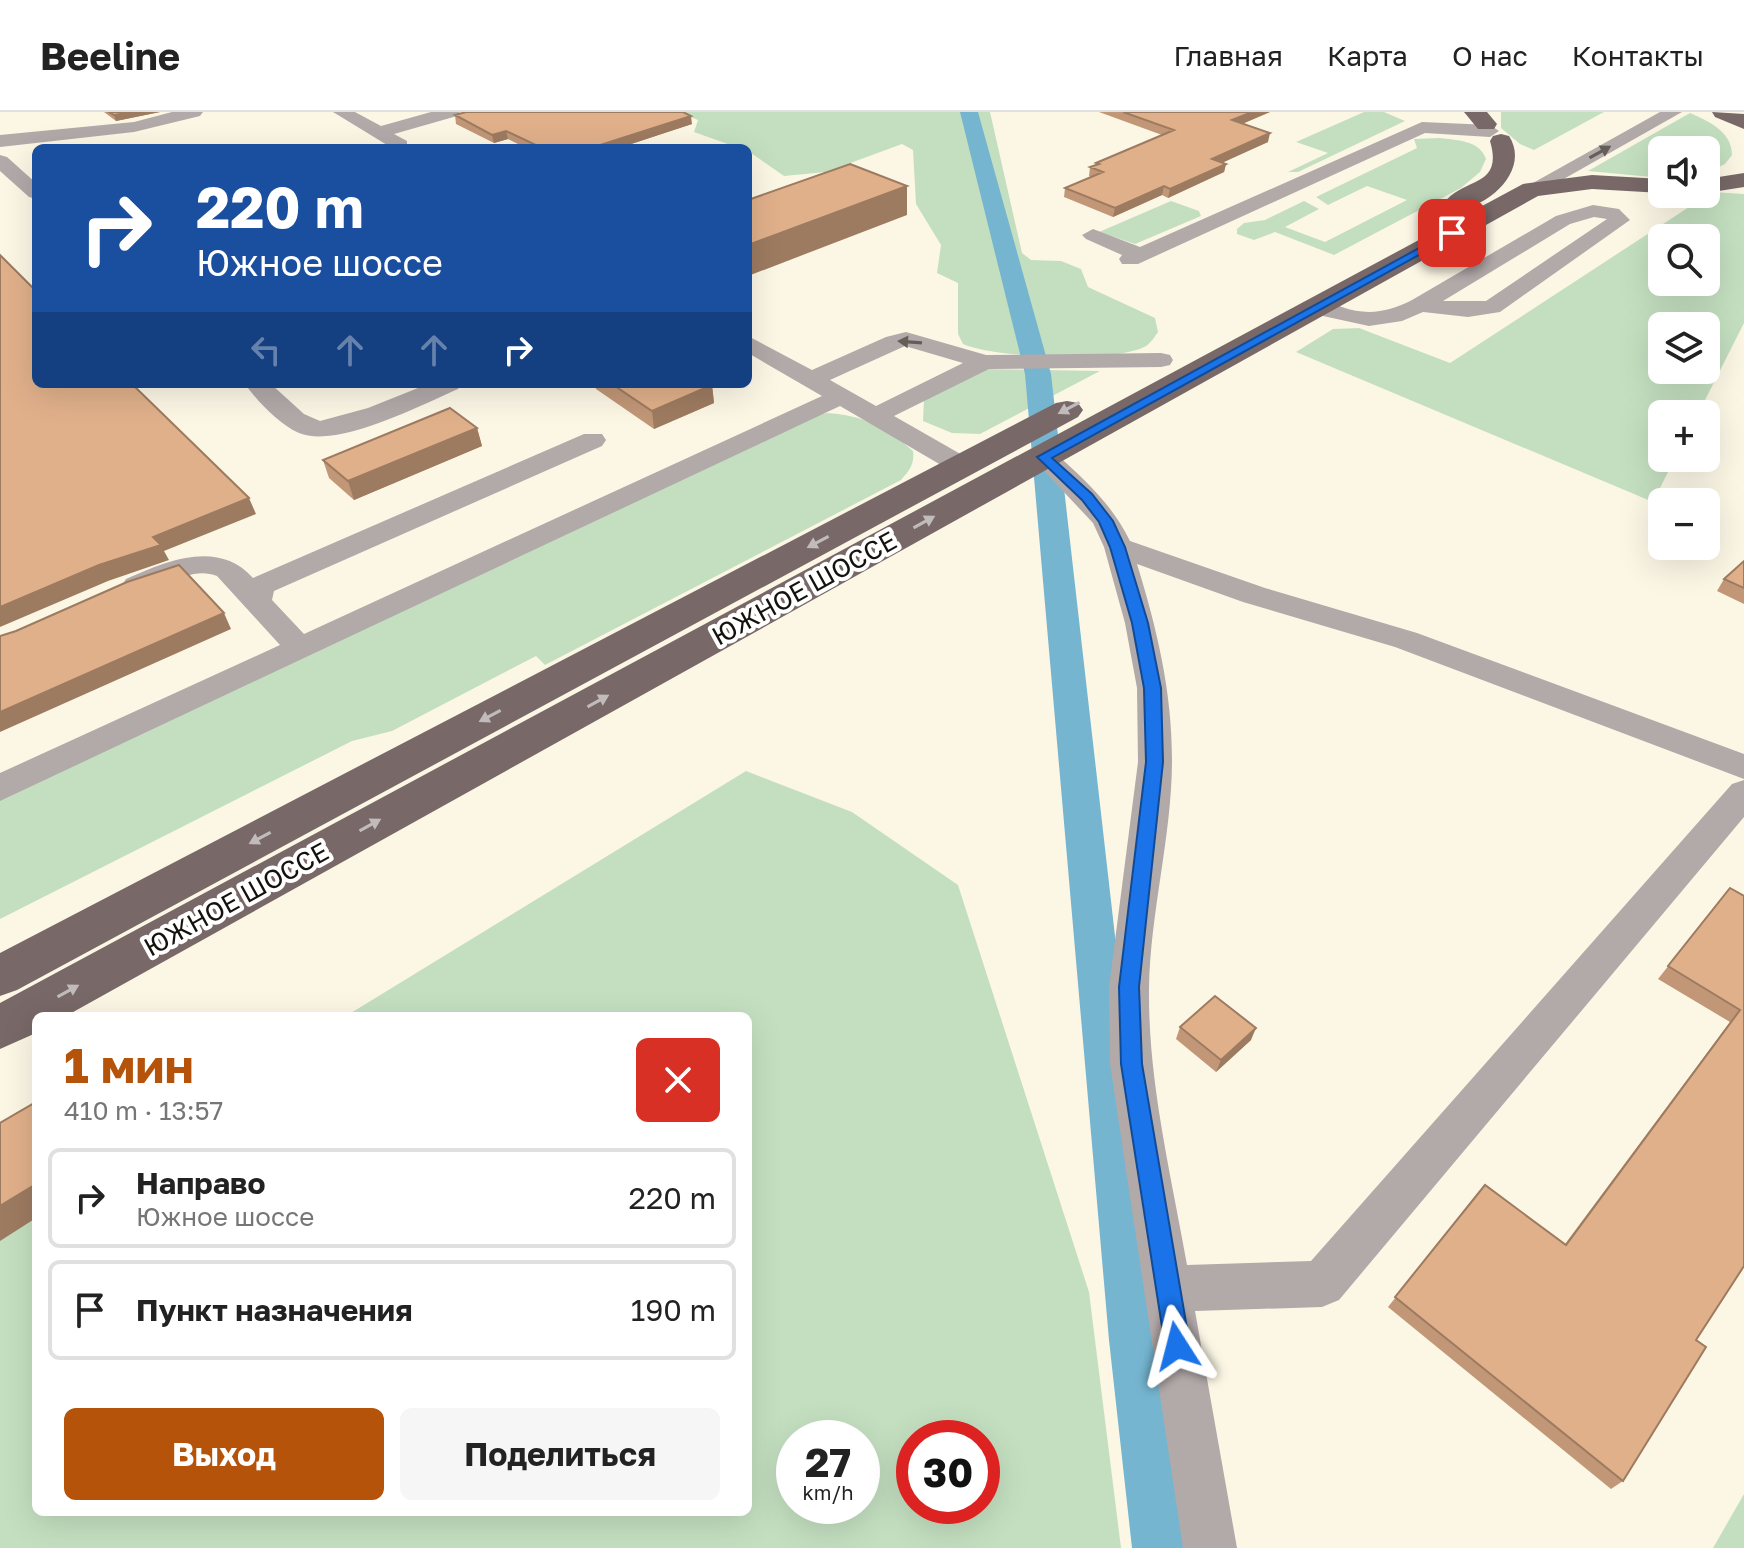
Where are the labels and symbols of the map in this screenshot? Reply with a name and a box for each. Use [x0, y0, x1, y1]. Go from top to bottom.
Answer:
one-way arrow [1589, 145, 1611, 159]
pin [1418, 199, 1486, 267]
one-way arrow [897, 335, 922, 348]
one-way arrow [1058, 402, 1081, 415]
one-way arrow [913, 515, 936, 529]
street label: ЮЖНОЕ ШОССЕ [706, 524, 902, 652]
one-way arrow [807, 535, 830, 548]
one-way arrow [587, 694, 609, 708]
one-way arrow [479, 709, 501, 723]
one-way arrow [359, 819, 381, 833]
one-way arrow [249, 831, 272, 845]
street label: ЮЖНОЕ ШОССЕ [138, 835, 334, 963]
one-way arrow [57, 984, 80, 997]
position arrow [1135, 1304, 1219, 1388]
speed limit sign: 30 [896, 1420, 1000, 1524]

